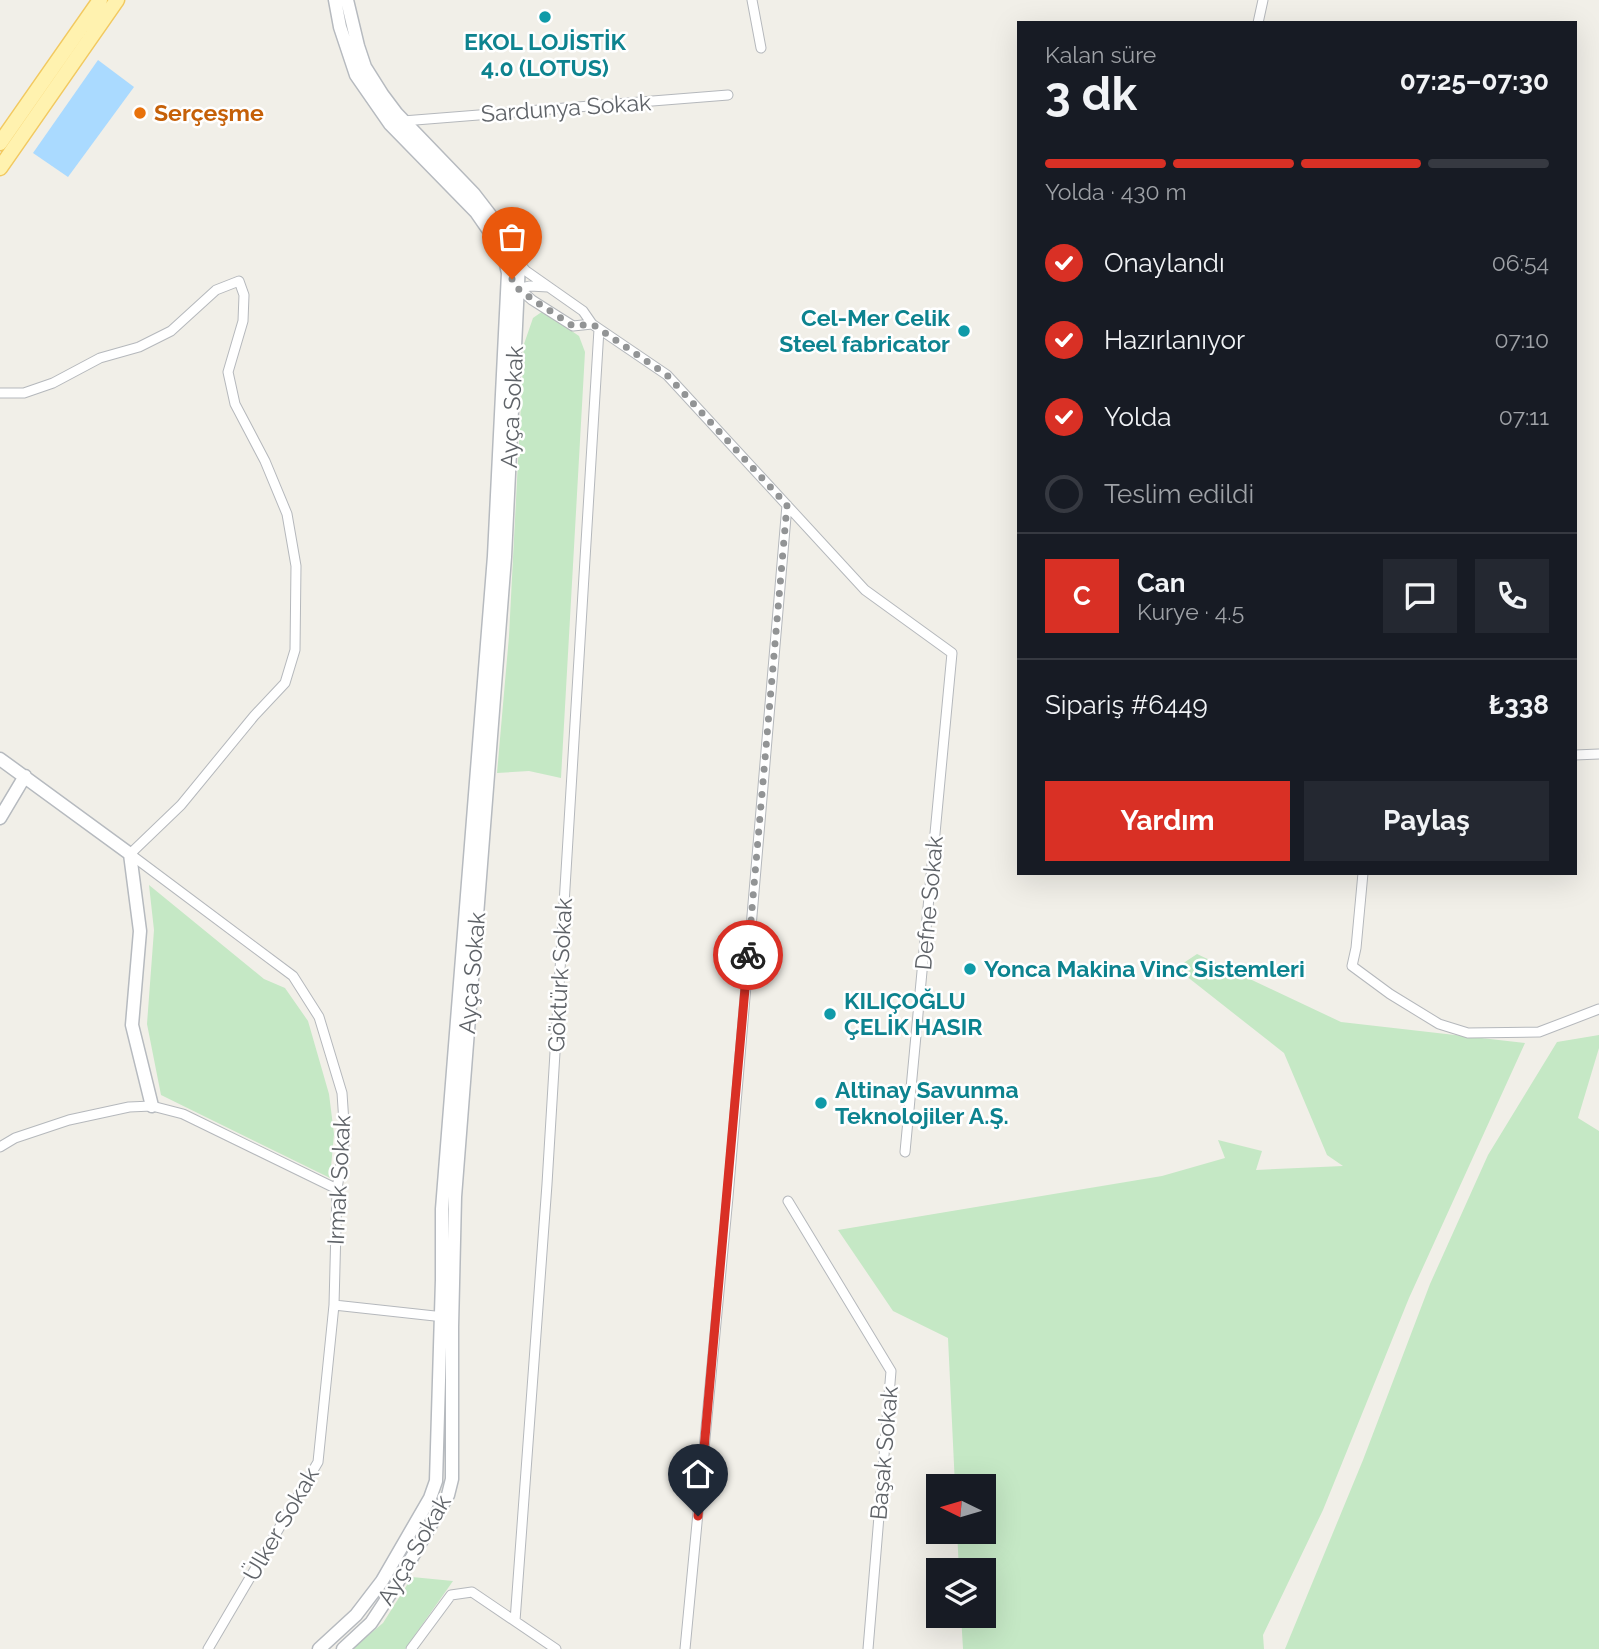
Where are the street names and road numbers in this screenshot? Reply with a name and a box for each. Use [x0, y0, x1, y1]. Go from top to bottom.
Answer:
street label: Sardunya Sokak [480, 88, 652, 127]
street label: Ayça Sokak [495, 345, 528, 469]
street label: Defne Sokak [909, 835, 948, 971]
street label: Göktürk Sokak [542, 897, 577, 1053]
street label: Ayça Sokak [453, 911, 490, 1035]
street label: Irmak Sokak [322, 1114, 355, 1246]
street label: Başak Sokak [864, 1385, 903, 1521]
street label: Ülker Sokak [237, 1462, 324, 1585]
street label: Ayça Sokak [371, 1490, 456, 1609]

